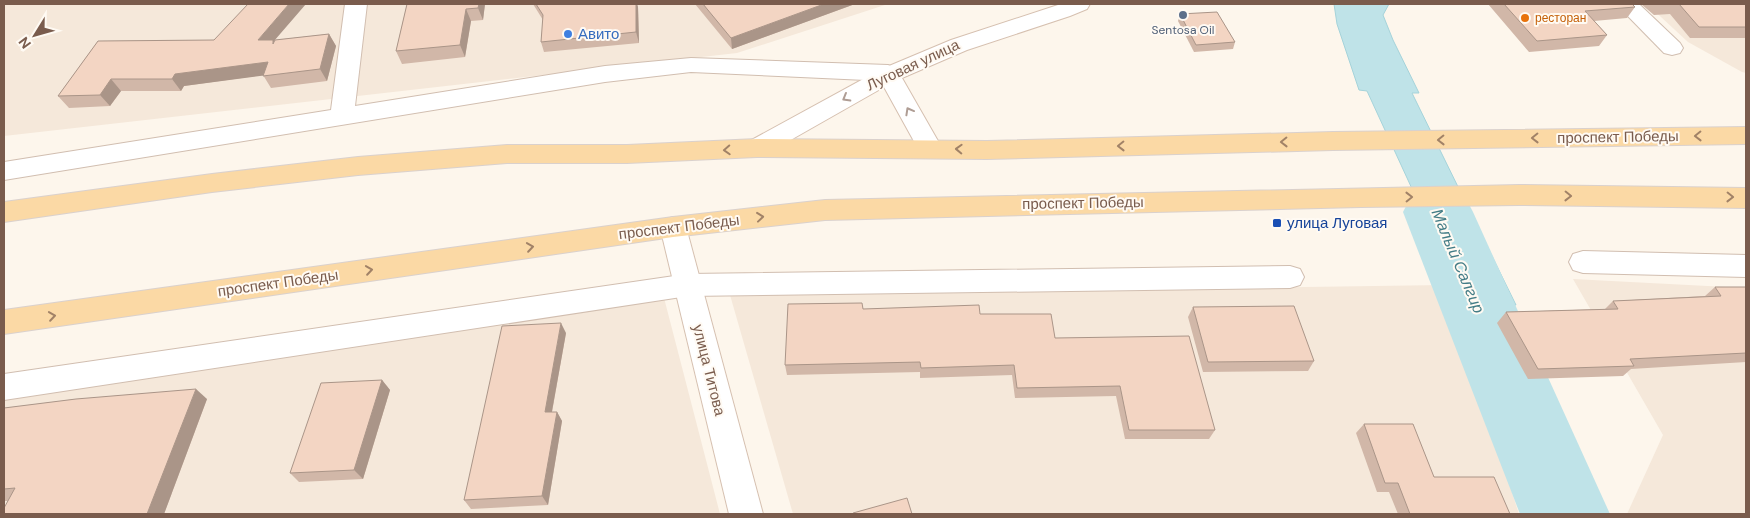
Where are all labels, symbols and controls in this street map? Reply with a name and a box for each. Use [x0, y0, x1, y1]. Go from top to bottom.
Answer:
marker: Sentosa Oil [1177, 9, 1189, 21]
north arrow [10, 10, 60, 60]
place label: ресторан [1535, 10, 1586, 26]
marker: ресторан [1519, 12, 1531, 24]
place label: Sentosa Oil [1152, 22, 1214, 38]
place label: Авито [578, 24, 619, 44]
marker: Авито [562, 28, 574, 40]
text: N [14, 33, 35, 52]
street label: Луговая улица [863, 34, 963, 95]
one-way arrow [842, 91, 851, 101]
one-way arrow [906, 107, 916, 116]
street label: проспект Победы [1557, 126, 1679, 148]
one-way arrow [1693, 131, 1701, 141]
one-way arrow [1531, 133, 1538, 143]
one-way arrow [1436, 134, 1444, 145]
one-way arrow [1280, 137, 1288, 148]
one-way arrow [1117, 141, 1125, 152]
one-way arrow [722, 144, 730, 155]
one-way arrow [955, 144, 962, 154]
one-way arrow [1406, 191, 1414, 202]
one-way arrow [1564, 191, 1572, 201]
street label: проспект Победы [1022, 192, 1144, 214]
one-way arrow [1727, 192, 1735, 202]
water label: Малый Салгир [1427, 206, 1490, 317]
street label: проспект Победы [617, 210, 741, 244]
one-way arrow [757, 212, 765, 223]
place label: улица Луговая [1287, 213, 1388, 233]
marker: улица Луговая [1271, 217, 1283, 229]
one-way arrow [526, 242, 534, 253]
street label: проспект Победы [216, 265, 340, 301]
one-way arrow [365, 266, 373, 276]
one-way arrow [48, 311, 56, 322]
street label: улица Титова [688, 322, 730, 418]

